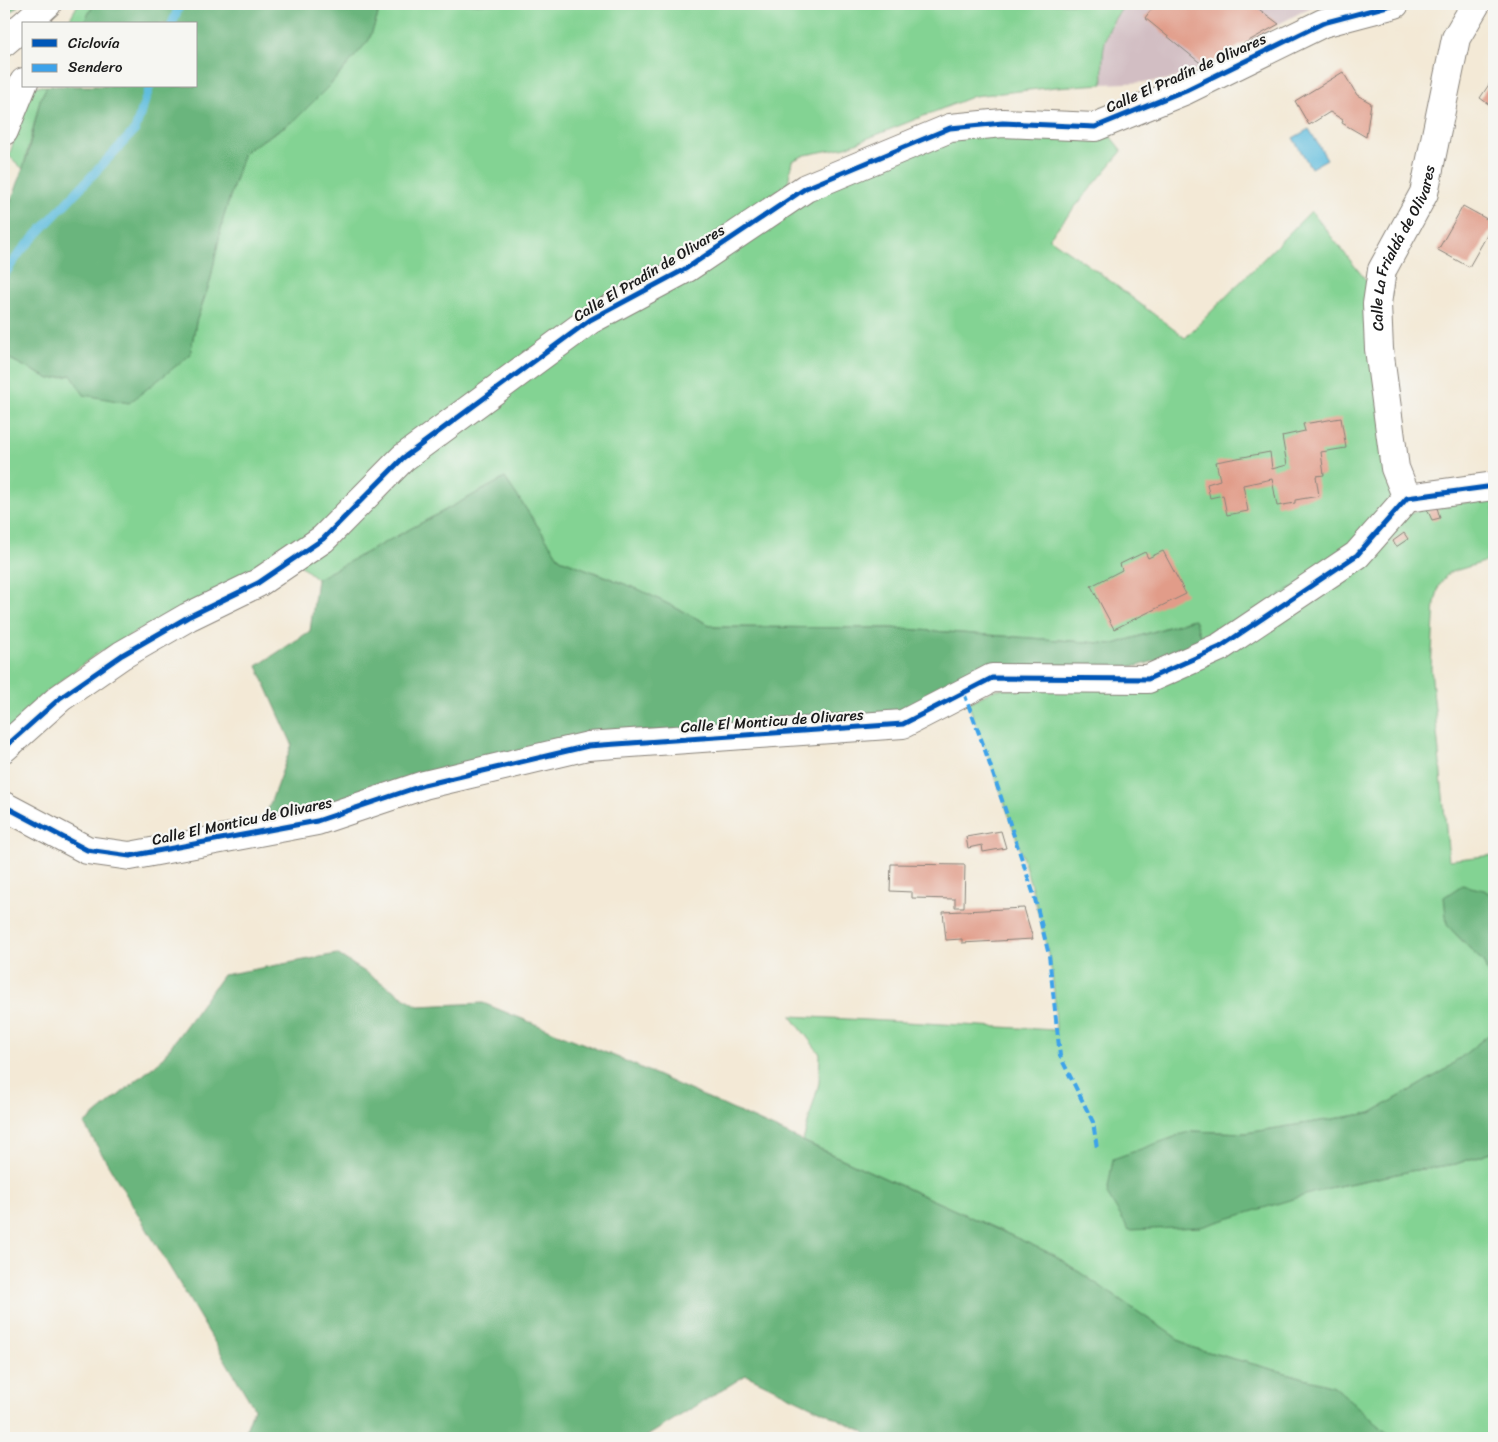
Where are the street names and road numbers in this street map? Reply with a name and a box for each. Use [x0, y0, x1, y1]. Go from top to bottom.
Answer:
street label: Calle El Pradín de Olivares [1102, 26, 1271, 120]
street label: Calle La Frialdá de Olivares [1364, 163, 1442, 332]
street label: Calle El Pradín de Olivares [568, 217, 730, 329]
street label: Calle El Monticu de Olivares [680, 702, 864, 740]
street label: Calle El Monticu de Olivares [150, 789, 334, 853]

